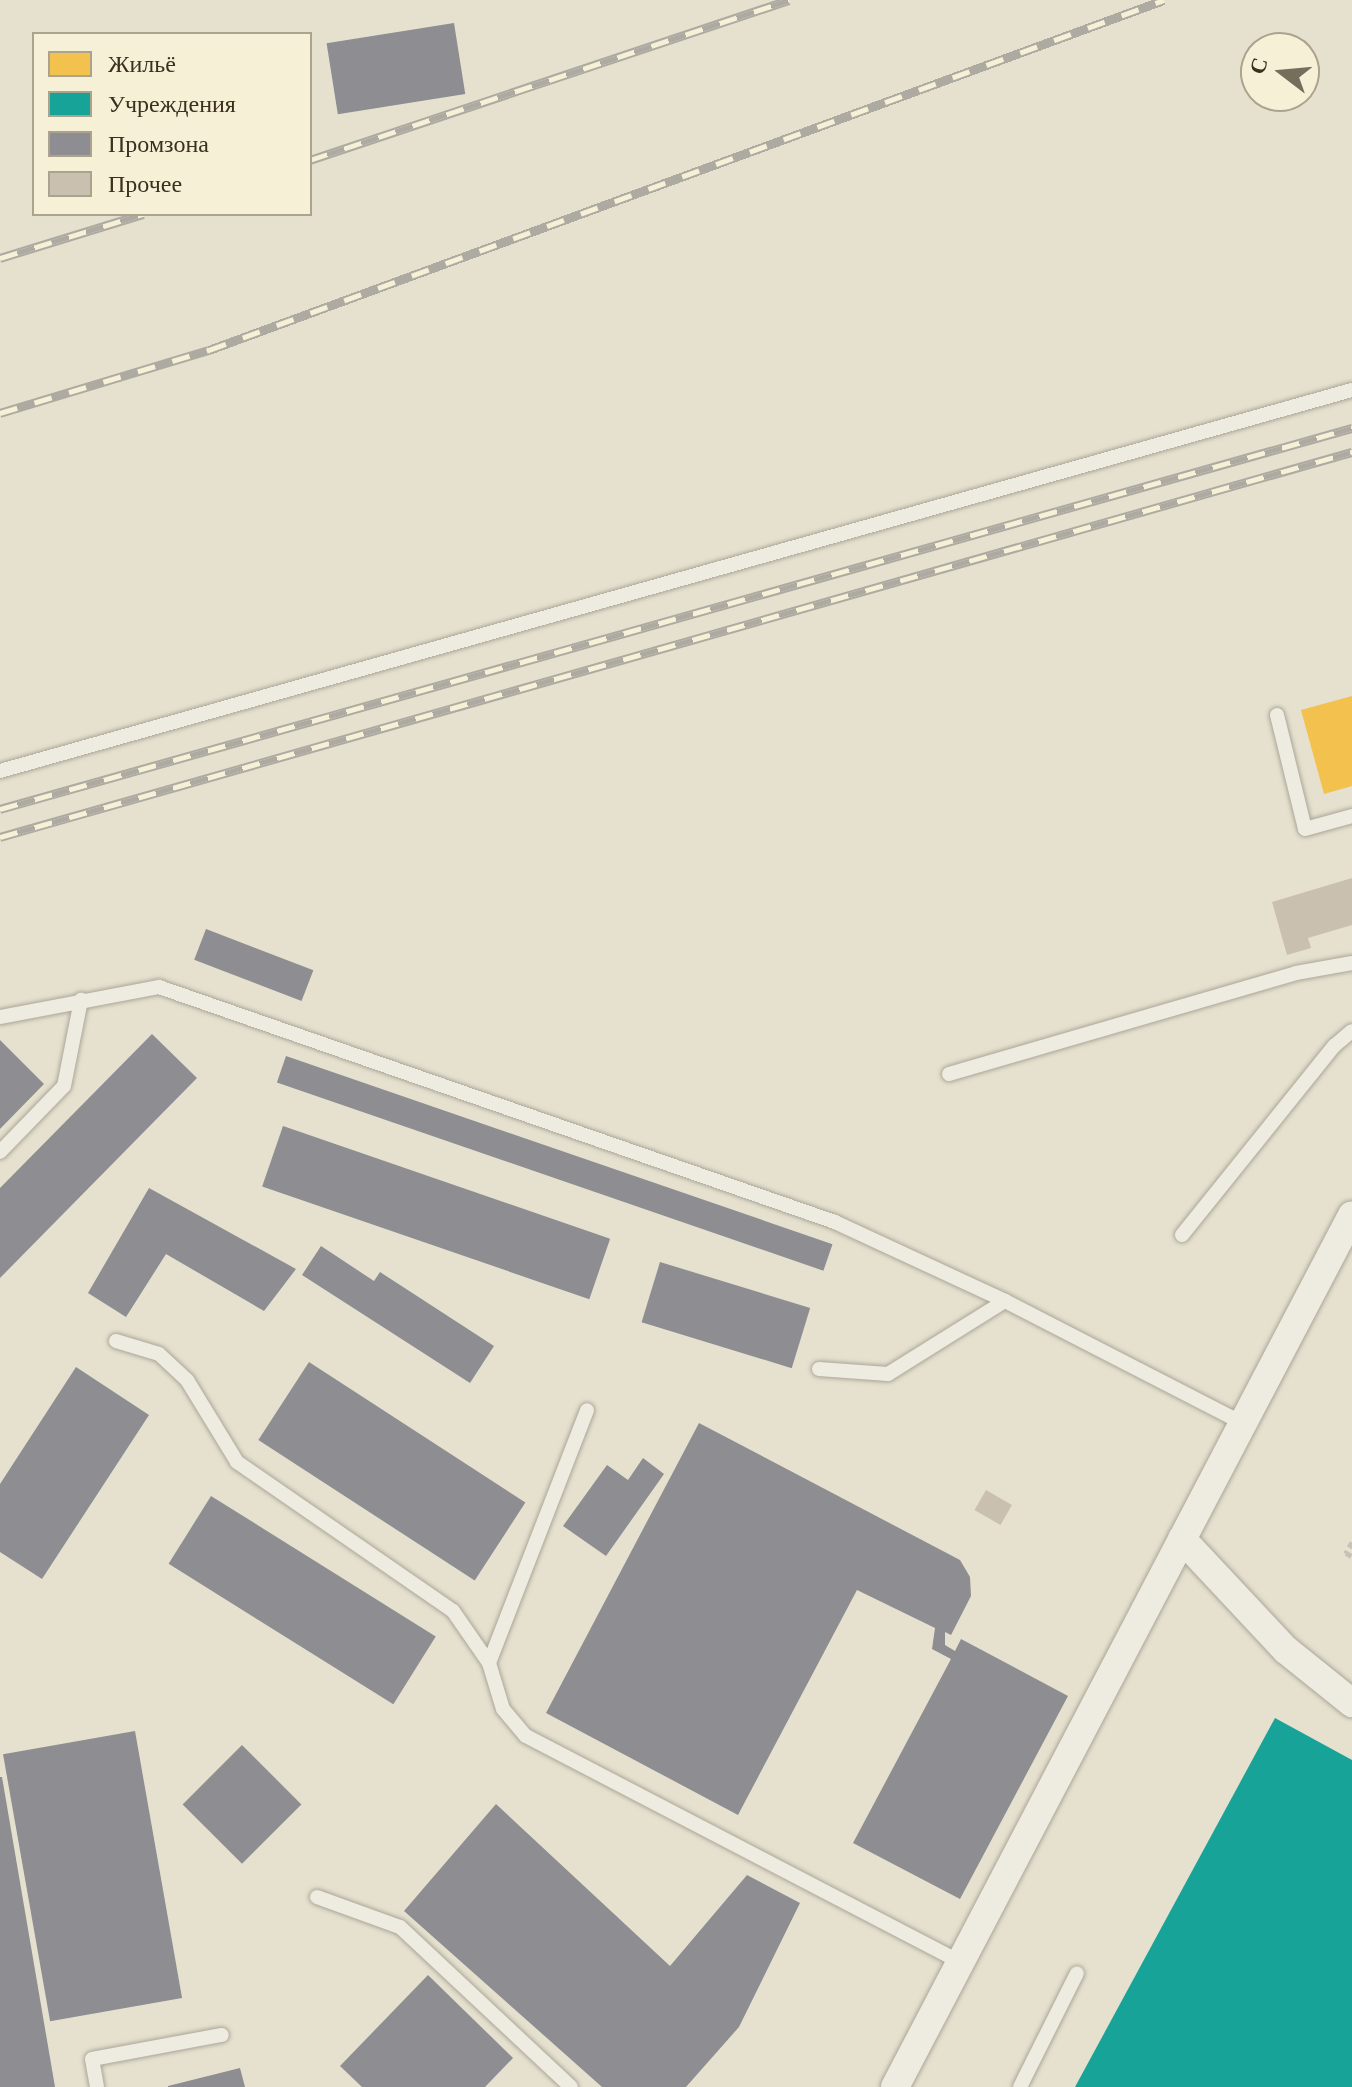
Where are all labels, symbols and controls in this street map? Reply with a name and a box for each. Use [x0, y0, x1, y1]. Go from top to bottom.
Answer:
legend [32, 32, 312, 216]
north arrow [1240, 32, 1320, 112]
text: Жильё [108, 50, 176, 77]
text: С [1244, 55, 1273, 77]
text: Учреждения [108, 90, 236, 117]
text: Промзона [108, 130, 209, 157]
text: Прочее [108, 170, 182, 197]

